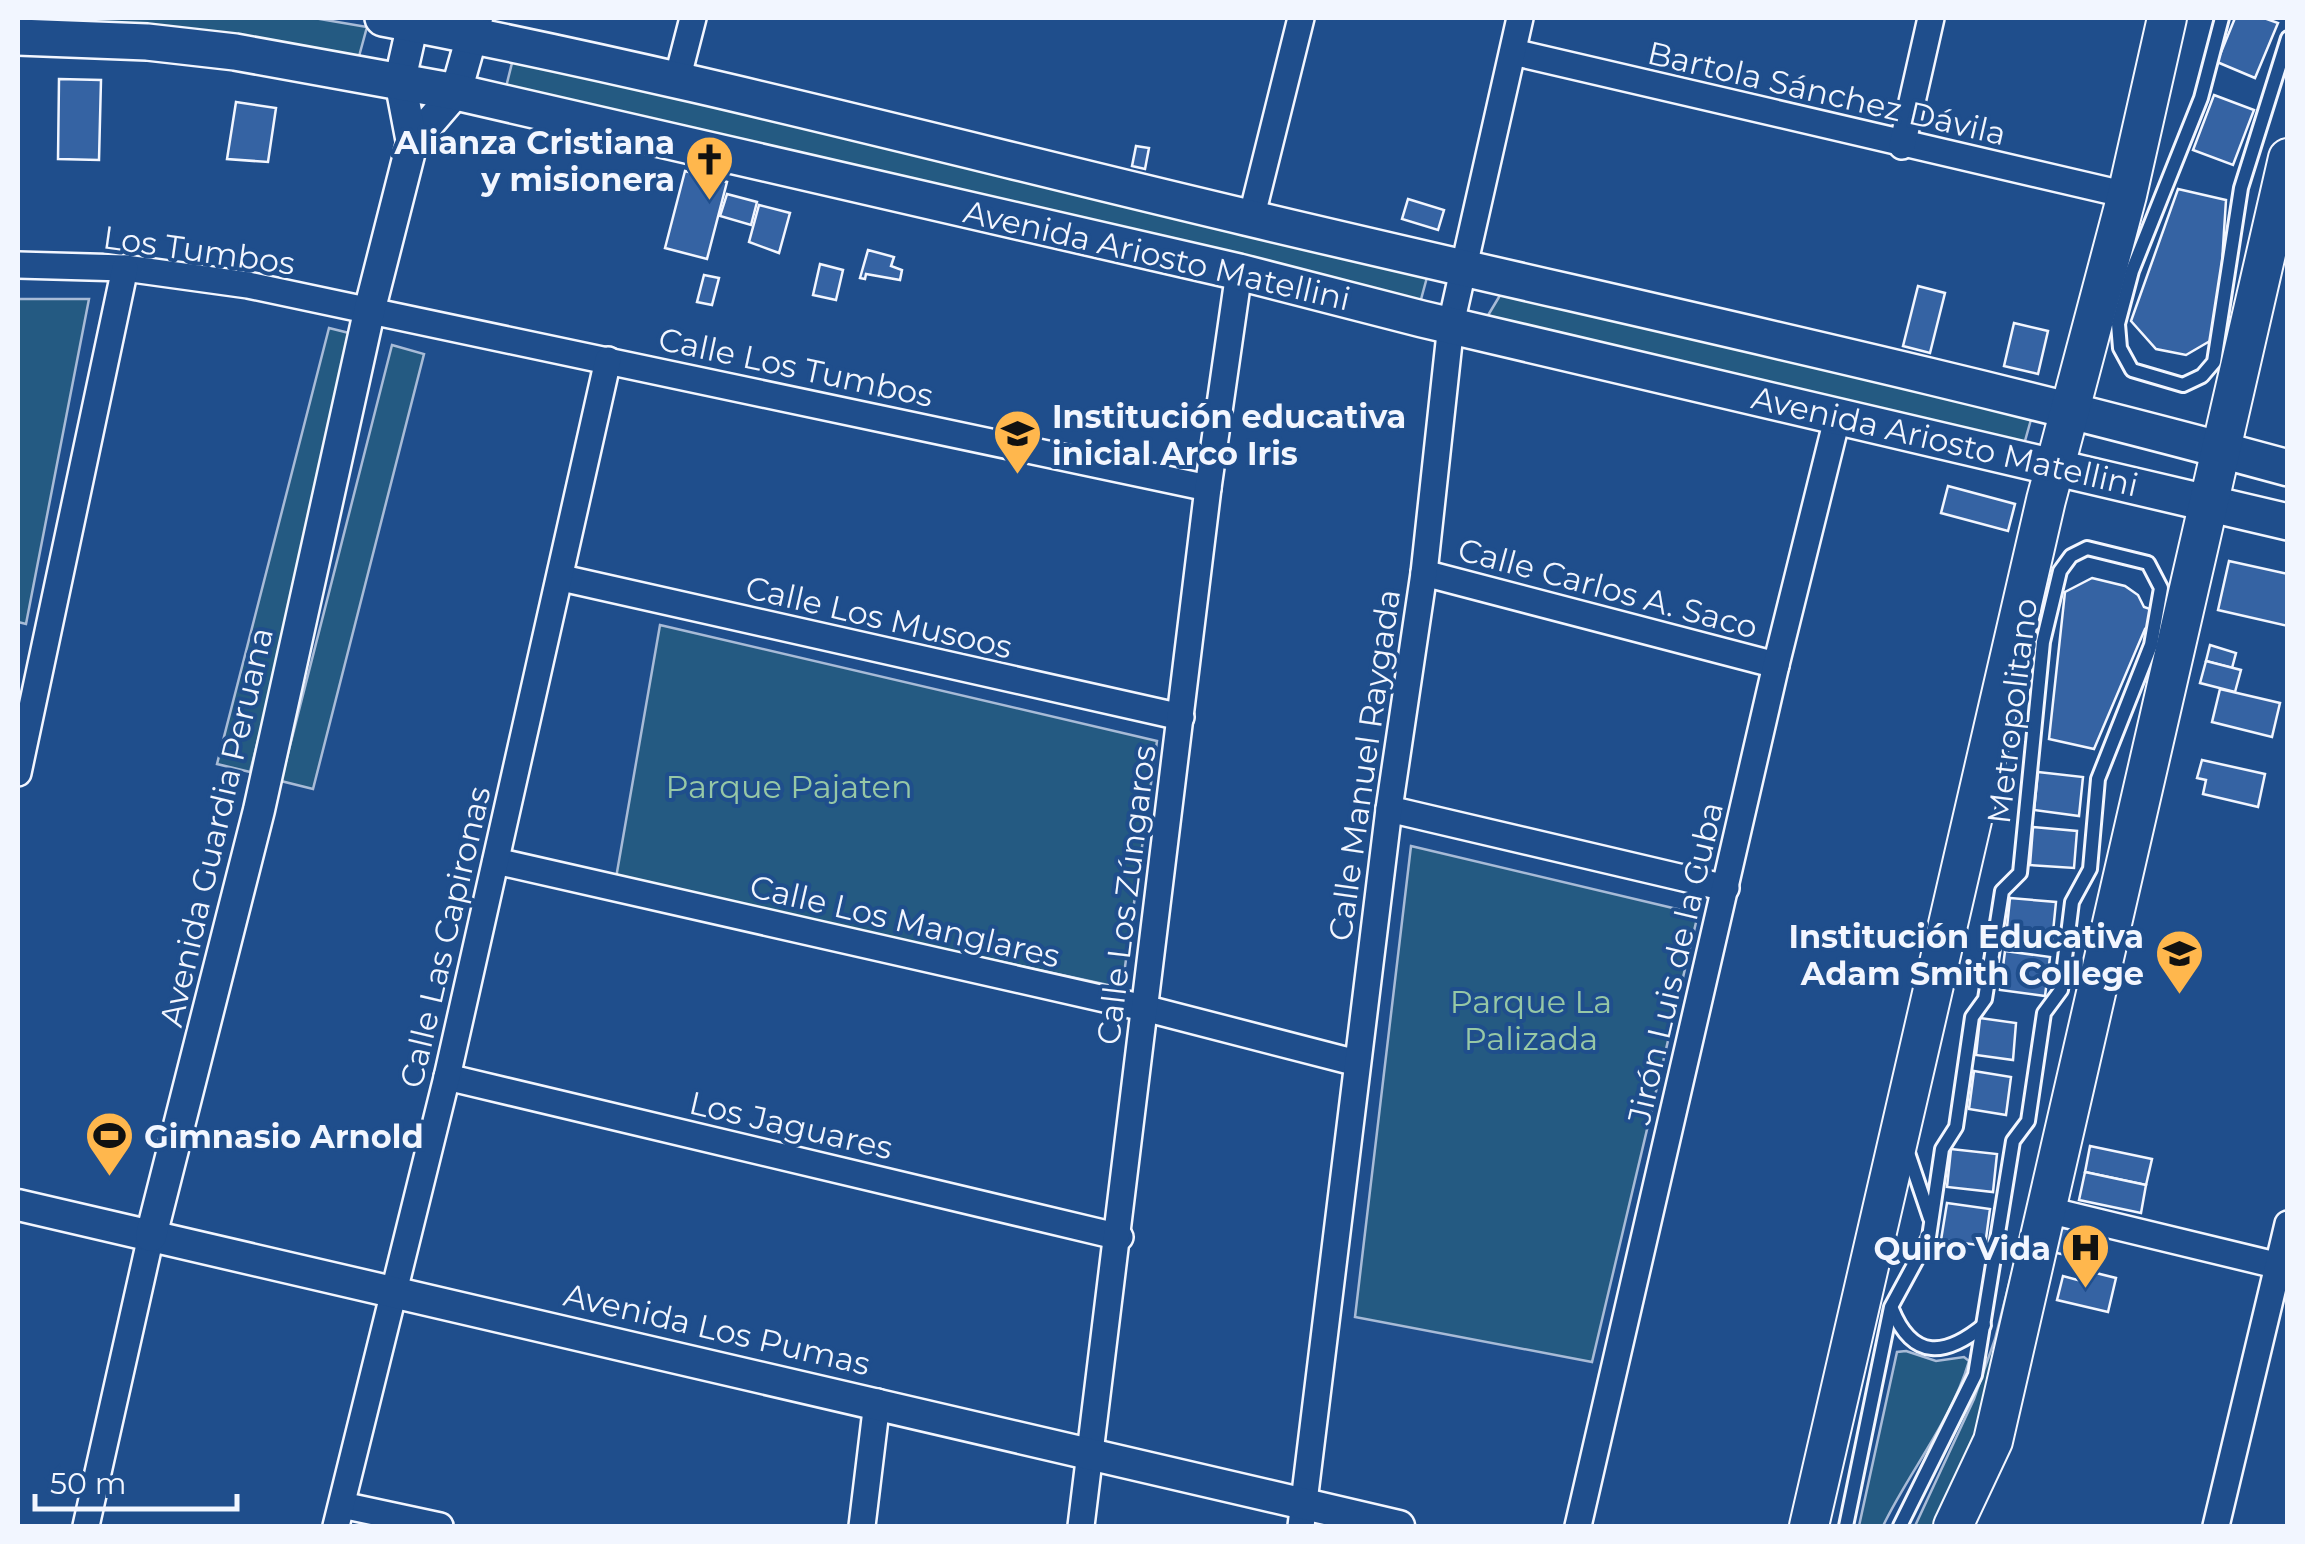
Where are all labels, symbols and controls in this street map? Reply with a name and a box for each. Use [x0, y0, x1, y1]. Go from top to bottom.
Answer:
street label: Bartola Sánchez Dávila [1644, 33, 2010, 153]
place label: Alianza Cristiana y misionera [394, 123, 675, 199]
church icon: Alianza Cristiana y misionera [684, 134, 736, 202]
street label: Avenida Ariosto Matellini [960, 192, 1354, 318]
street label: Los Tumbos [101, 217, 297, 283]
street label: Calle Los Tumbos [655, 319, 937, 415]
street label: Avenida Ariosto Matellini [1748, 378, 2142, 504]
place label: Institución educativa inicial Arco Iris [1052, 397, 1406, 473]
school or university icon: Institución educativa inicial Arco Iris [991, 408, 1043, 476]
street label: Calle Carlos A. Saco [1454, 529, 1762, 647]
street label: Calle Los Musoos [742, 567, 1016, 667]
street label: Calle Manuel Raygada [1320, 587, 1408, 943]
street label: Metropolitano [1979, 596, 2045, 826]
street label: Avenida Guardia Peruana [151, 624, 281, 1030]
street label: Calle Los Zúngaros [1088, 743, 1164, 1047]
park label: Parque Pajaten [665, 767, 913, 806]
street label: Calle Las Capironas [391, 782, 499, 1092]
street label: Jirón Luis de la Cuba [1619, 798, 1731, 1129]
street label: Calle Los Manglares [746, 866, 1064, 976]
place label: Institución Educativa Adam Smith College [1789, 917, 2144, 993]
school or university icon: Institución Educativa Adam Smith College [2153, 928, 2205, 996]
park label: Parque La Palizada [1450, 982, 1612, 1058]
street label: Los Jaguares [686, 1083, 896, 1167]
sports icon: Gimnasio Arnold [83, 1110, 135, 1178]
place label: Gimnasio Arnold [144, 1117, 424, 1156]
hospital icon: Quiro Vida [2060, 1222, 2112, 1290]
place label: Quiro Vida [1874, 1229, 2051, 1268]
street label: Avenida Los Pumas [560, 1275, 874, 1383]
scale bar [35, 1449, 238, 1511]
text: 50 m [50, 1465, 127, 1502]

